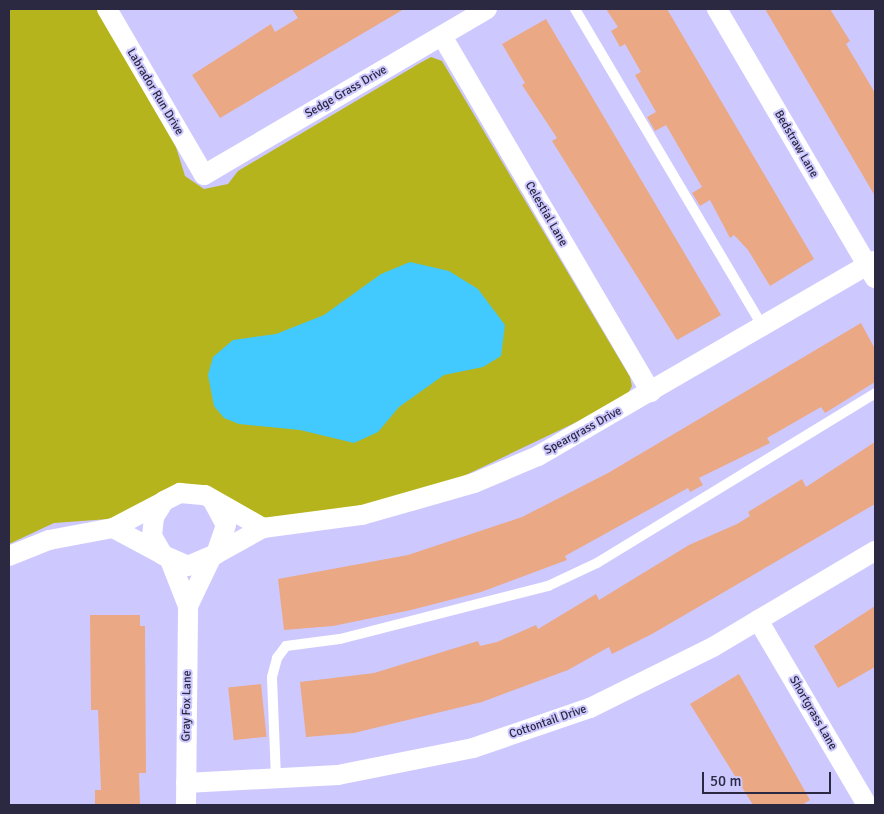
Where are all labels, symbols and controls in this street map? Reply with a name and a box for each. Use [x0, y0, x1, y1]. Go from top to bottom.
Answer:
street label: Labrador Run Drive [124, 46, 186, 138]
street label: Sedge Grass Drive [303, 63, 389, 121]
street label: Bedstraw Lane [771, 108, 821, 180]
street label: Celestial Lane [522, 179, 570, 249]
street label: Speargrass Drive [542, 404, 624, 458]
street label: Gray Fox Lane [179, 670, 195, 742]
street label: Shortgrass Lane [786, 673, 840, 753]
street label: Cottontail Drive [507, 702, 589, 742]
scale bar [704, 762, 833, 794]
text: 50 m [710, 772, 741, 790]

